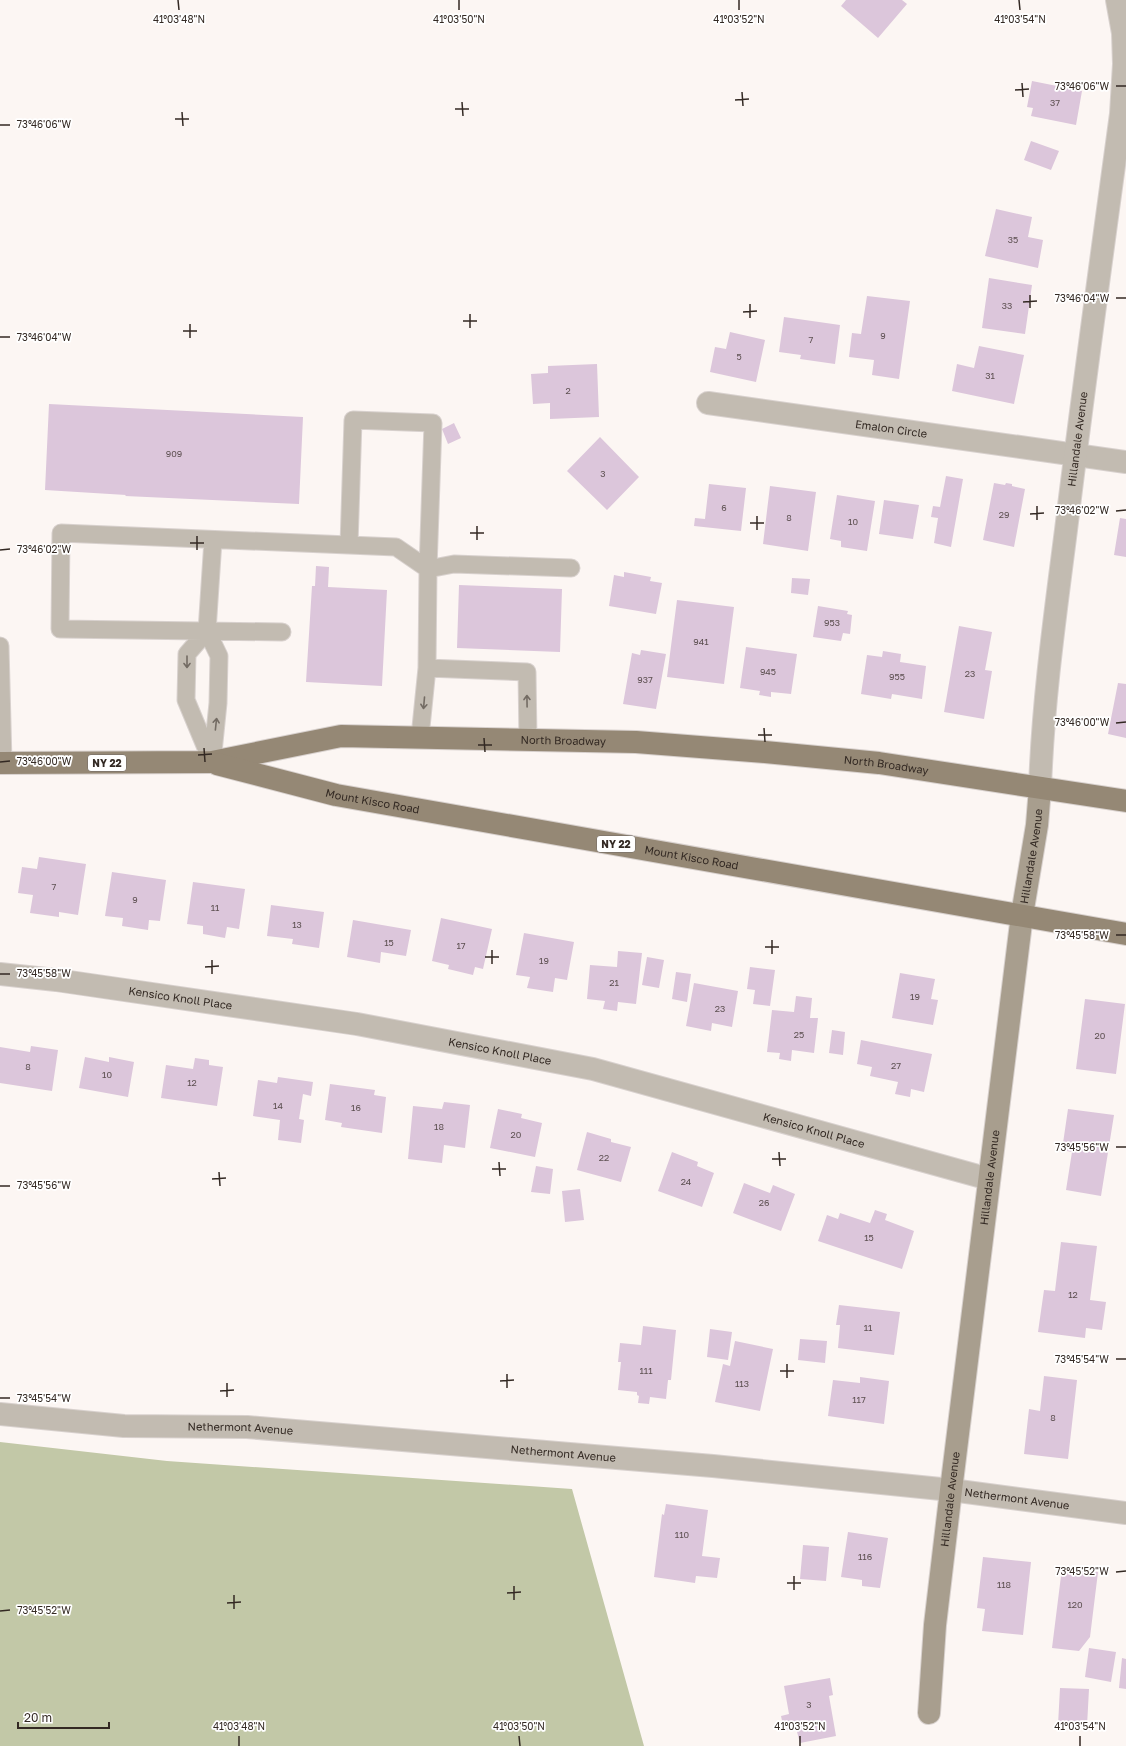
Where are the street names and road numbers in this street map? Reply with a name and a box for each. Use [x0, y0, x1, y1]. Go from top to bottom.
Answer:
street label: Hillandale Avenue [1064, 391, 1090, 487]
street label: Emalon Circle [854, 417, 928, 440]
street label: North Broadway [521, 733, 606, 747]
street label: North Broadway [843, 753, 930, 777]
road number: NY 22 [88, 755, 126, 771]
street label: Mount Kisco Road [324, 786, 421, 816]
street label: Hillandale Avenue [1017, 808, 1044, 905]
road number: NY 22 [597, 836, 635, 852]
street label: Mount Kisco Road [644, 842, 740, 872]
street label: Kensico Knoll Place [128, 984, 233, 1012]
street label: Kensico Knoll Place [447, 1035, 553, 1067]
street label: Kensico Knoll Place [762, 1110, 866, 1150]
street label: Hillandale Avenue [977, 1129, 1001, 1226]
street label: Nethermont Avenue [188, 1420, 294, 1437]
street label: Nethermont Avenue [510, 1442, 617, 1464]
street label: Hillandale Avenue [937, 1451, 962, 1547]
street label: Nethermont Avenue [964, 1485, 1070, 1512]

